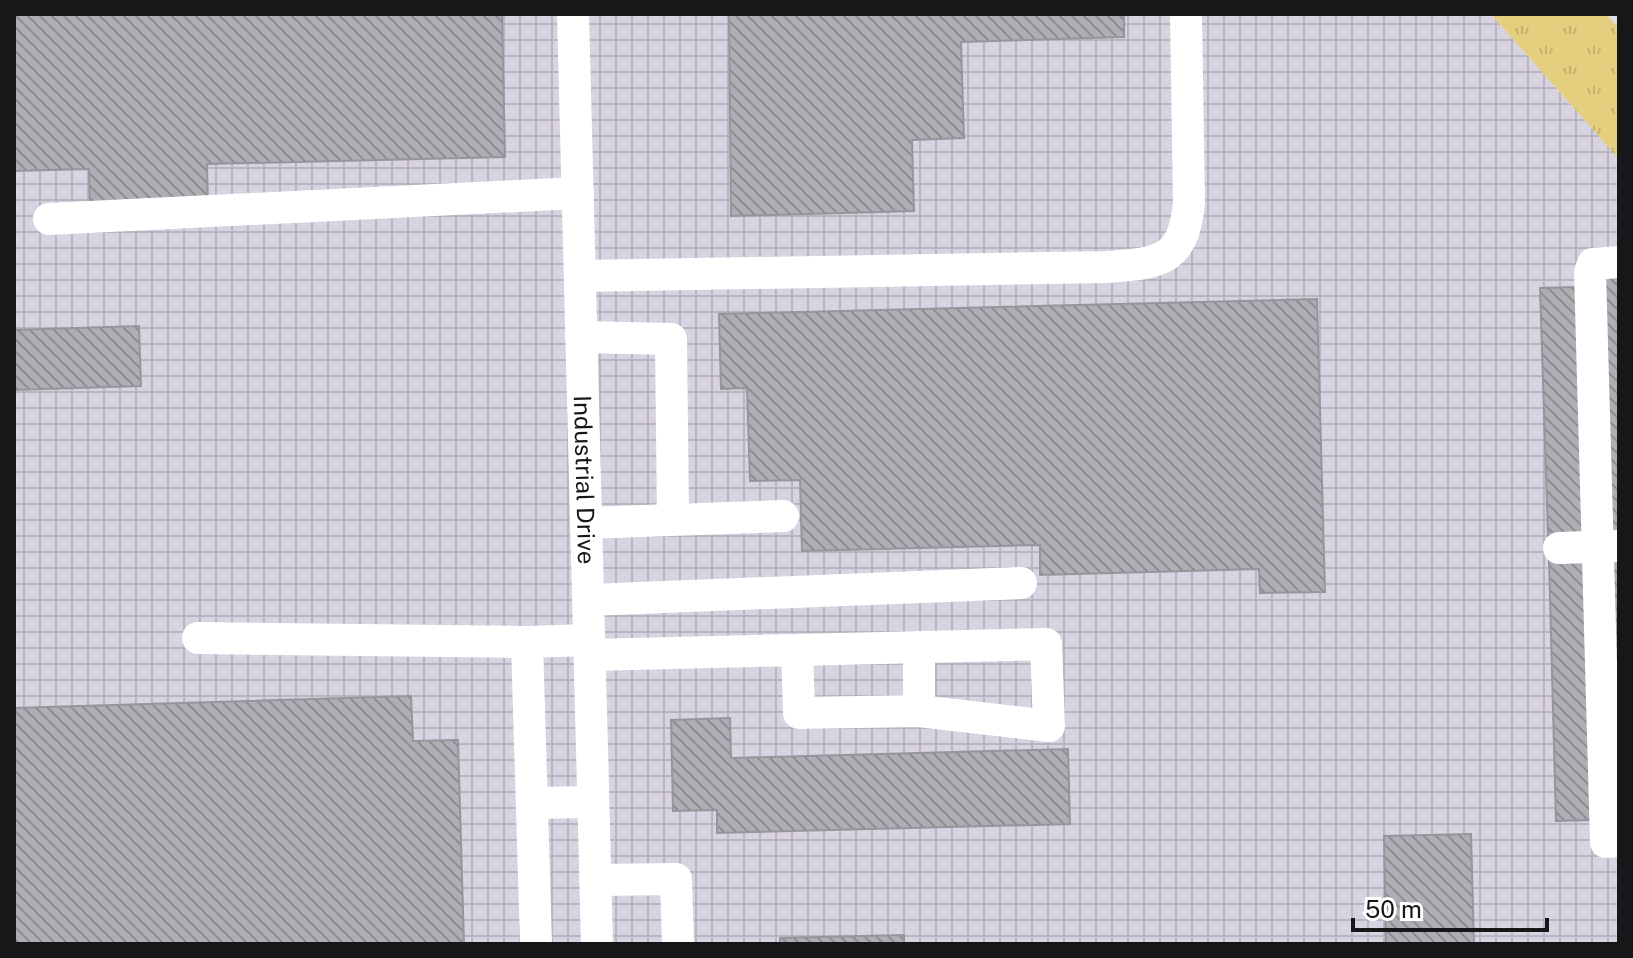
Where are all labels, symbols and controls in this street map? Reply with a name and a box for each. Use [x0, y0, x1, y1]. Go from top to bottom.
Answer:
street label: Industrial Drive [569, 395, 601, 565]
scale bar [1353, 882, 1547, 932]
text: 50 m [1365, 895, 1422, 923]

